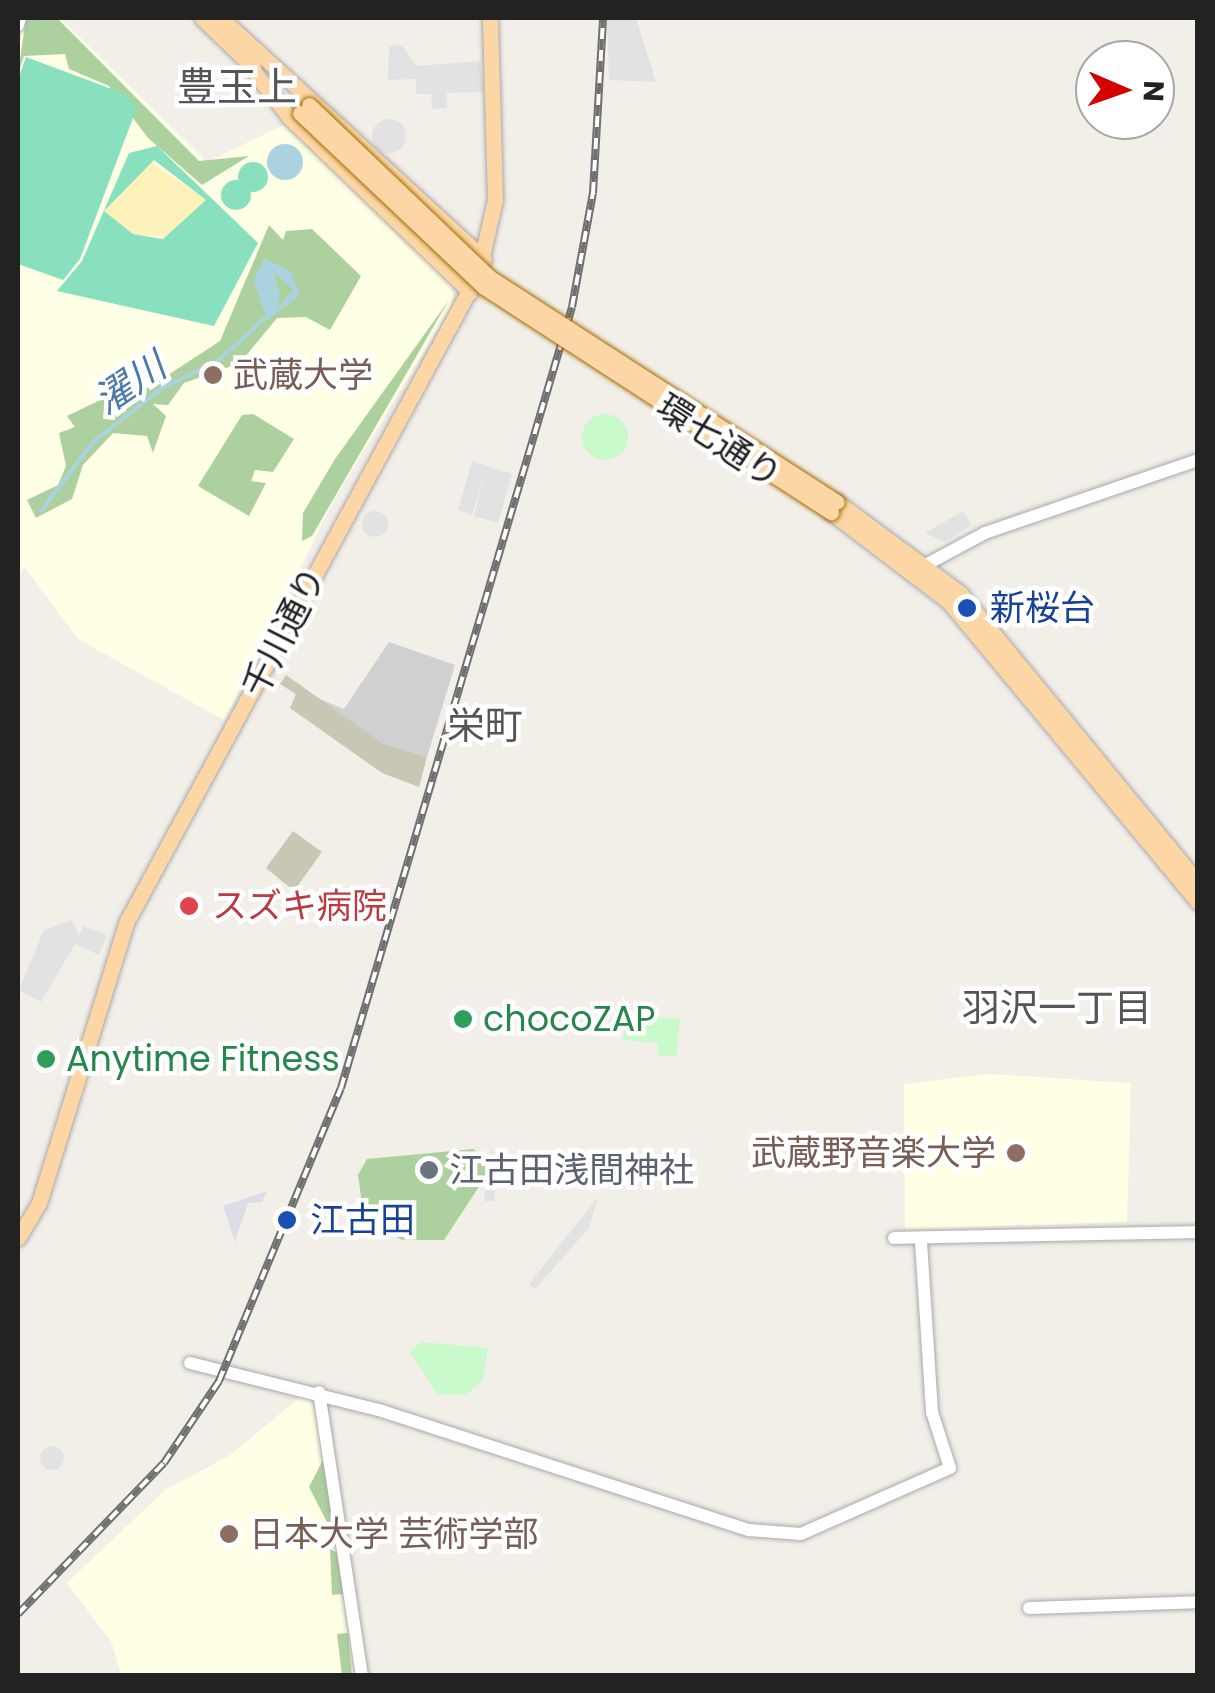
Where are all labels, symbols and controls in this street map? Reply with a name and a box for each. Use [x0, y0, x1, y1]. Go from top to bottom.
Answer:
north arrow [1075, 40, 1175, 140]
district label: 豊玉上 [177, 63, 297, 111]
text: N [1134, 80, 1173, 102]
water label: 濯川 [86, 343, 174, 423]
place label: 武蔵大学 [233, 354, 373, 396]
marker: 武蔵大学 [202, 364, 224, 386]
street label: 環七通り [649, 385, 789, 497]
street label: 千川通り [234, 560, 334, 704]
place label: 新桜台 [990, 587, 1095, 629]
marker: 新桜台 [954, 595, 980, 621]
district label: 栄町 [447, 703, 523, 749]
place label: スズキ病院 [212, 885, 387, 927]
marker: スズキ病院 [176, 893, 202, 919]
district label: 羽沢一丁目 [962, 985, 1152, 1031]
place label: chocoZAP [483, 998, 655, 1040]
marker: chocoZAP [452, 1008, 474, 1030]
place label: Anytime Fitness [66, 1038, 340, 1080]
marker: Anytime Fitness [35, 1048, 57, 1070]
place label: 武蔵野音楽大学 [751, 1132, 996, 1174]
marker: 武蔵野音楽大学 [1005, 1142, 1027, 1164]
place label: 江古田浅間神社 [449, 1149, 694, 1191]
marker: 江古田浅間神社 [418, 1159, 440, 1181]
place label: 江古田 [310, 1199, 415, 1241]
marker: 江古田 [274, 1207, 300, 1233]
place label: 日本大学 芸術学部 [249, 1513, 538, 1555]
marker: 日本大学 芸術学部 [218, 1523, 240, 1545]

